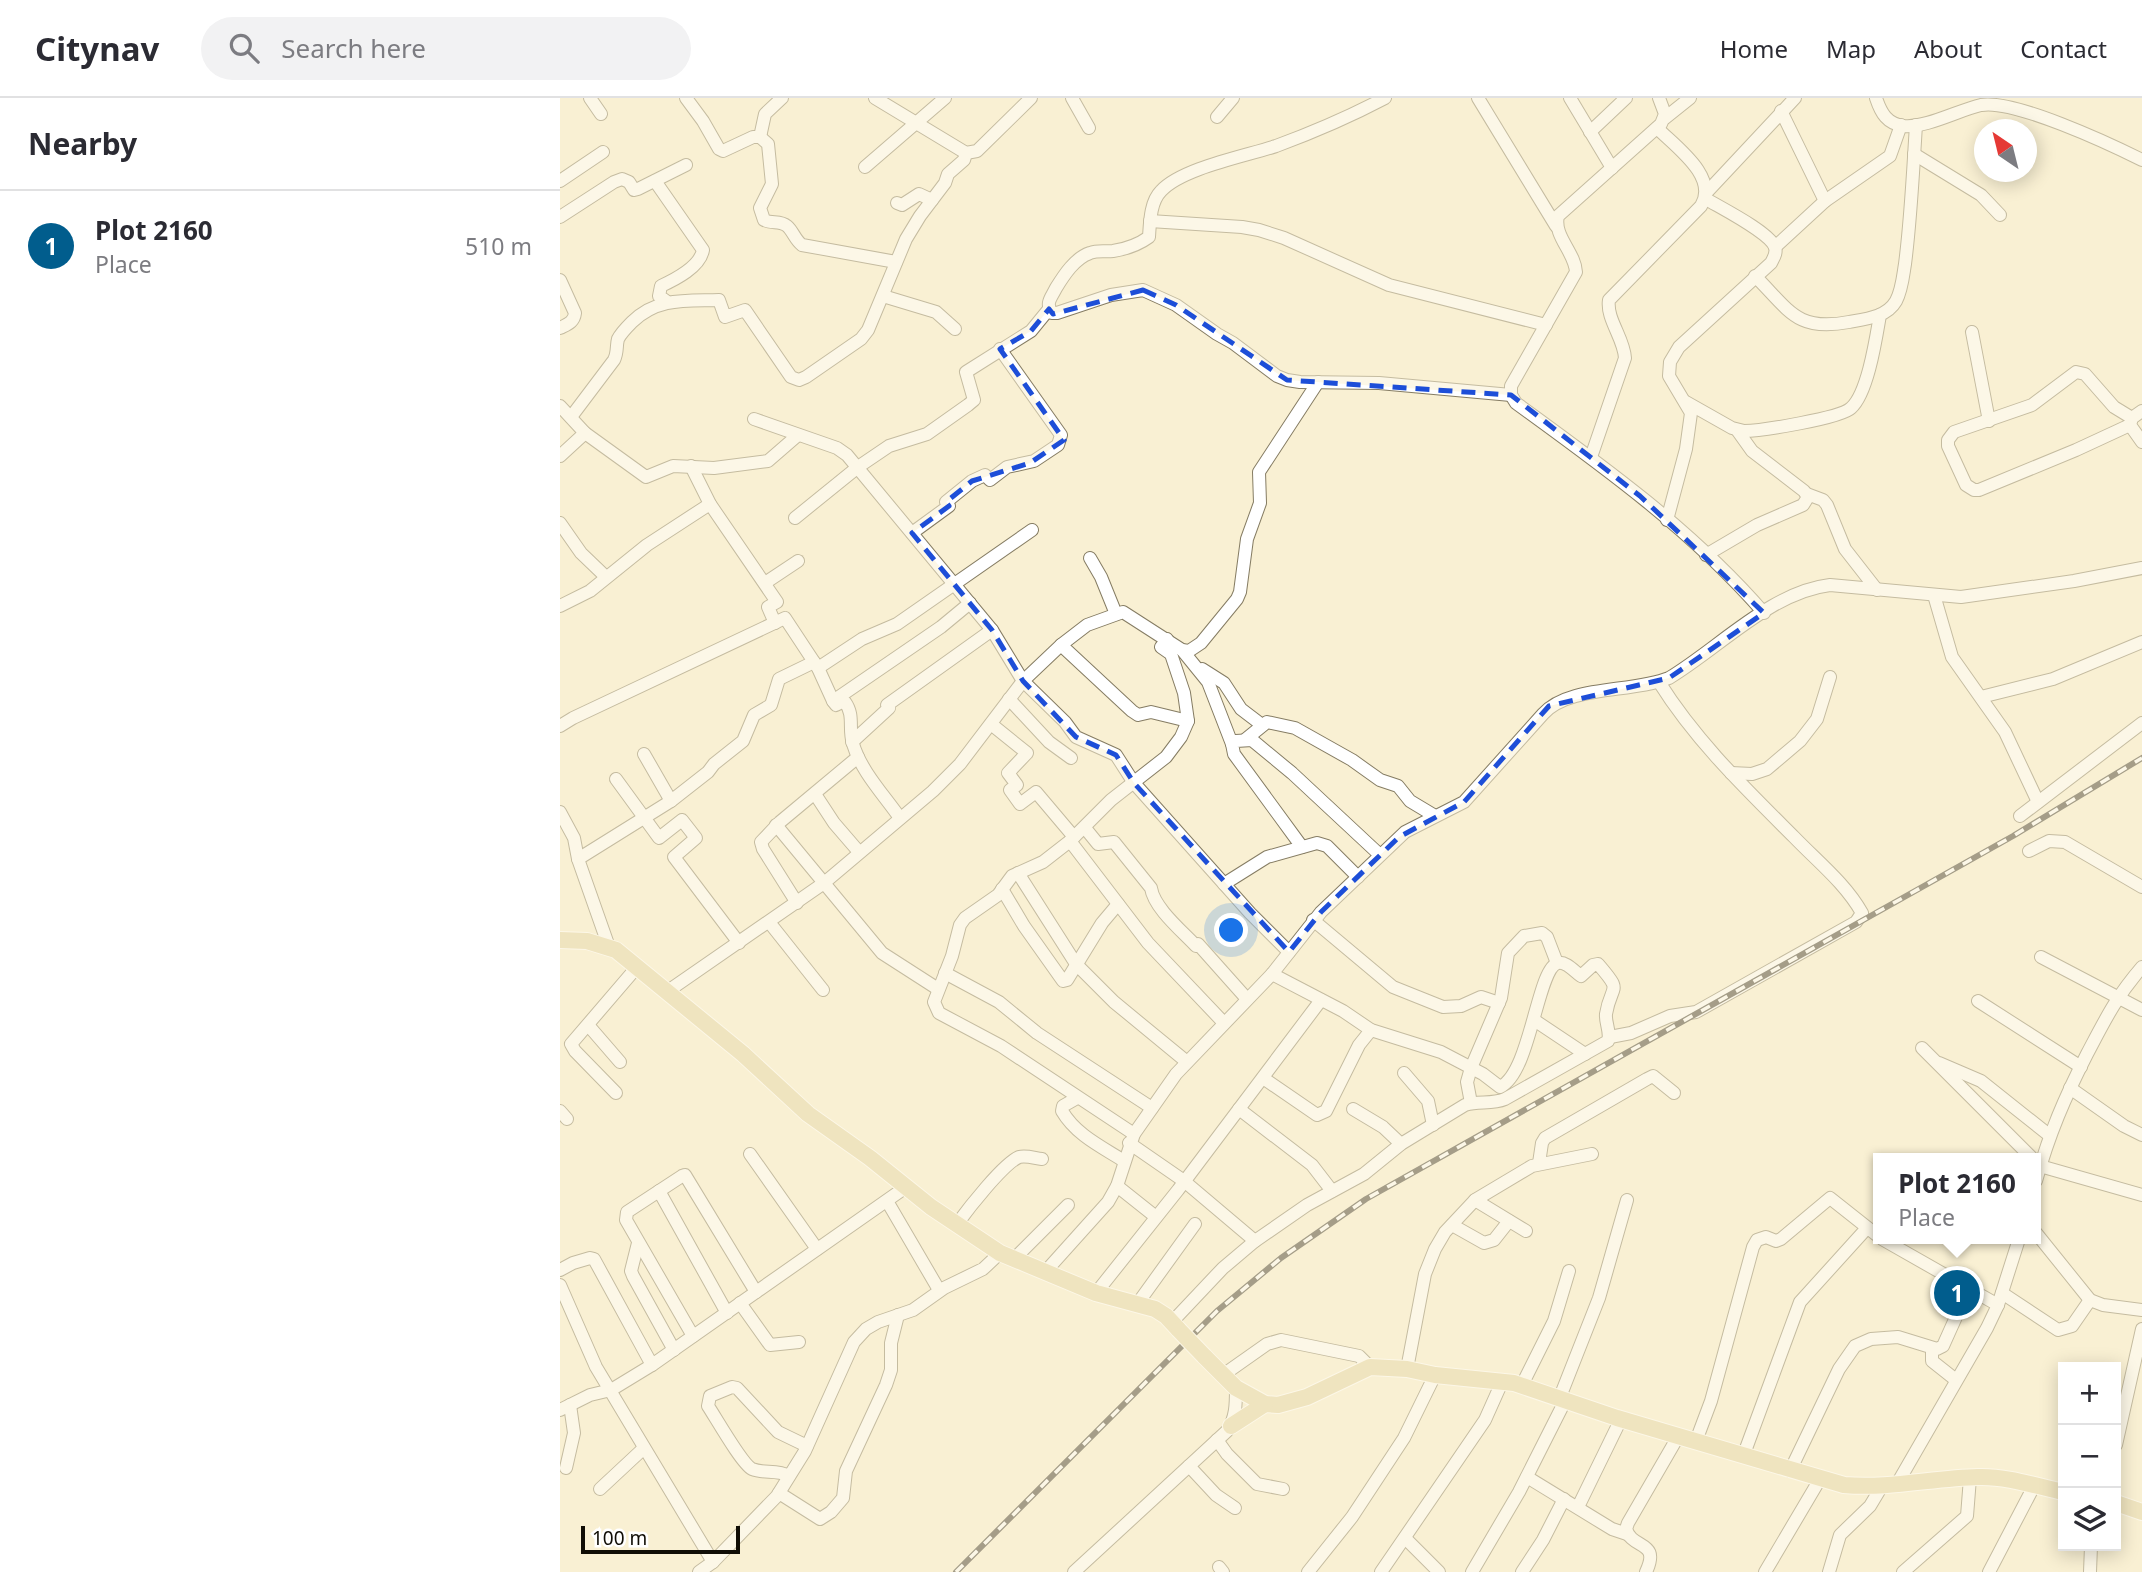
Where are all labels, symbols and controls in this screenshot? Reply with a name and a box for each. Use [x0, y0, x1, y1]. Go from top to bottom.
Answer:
search box [201, 17, 691, 80]
text: Citynav [35, 26, 159, 71]
icon: search [225, 29, 263, 67]
text: Search here [281, 30, 426, 66]
text: Home [1720, 32, 1788, 65]
text: Map [1826, 32, 1876, 65]
text: About [1914, 32, 1982, 65]
text: Contact [2020, 32, 2107, 65]
north arrow [1974, 119, 2037, 182]
text: Nearby [28, 123, 137, 164]
text: Plot 2160 [95, 212, 213, 248]
text: 1 [44, 230, 58, 262]
text: 510 m [465, 230, 532, 262]
text: Place [95, 248, 152, 280]
your location [1214, 913, 1248, 947]
popup [1873, 1153, 2041, 1244]
text: Plot 2160 [1898, 1165, 2016, 1201]
text: Place [1898, 1201, 1955, 1233]
pin: 1 [1934, 1267, 1980, 1319]
map controls [2058, 1362, 2121, 1551]
button: + [2058, 1362, 2121, 1425]
button: − [2058, 1425, 2121, 1488]
button: layers [2058, 1488, 2121, 1551]
scale bar [581, 1523, 740, 1555]
text: 100 m [592, 1525, 647, 1551]

